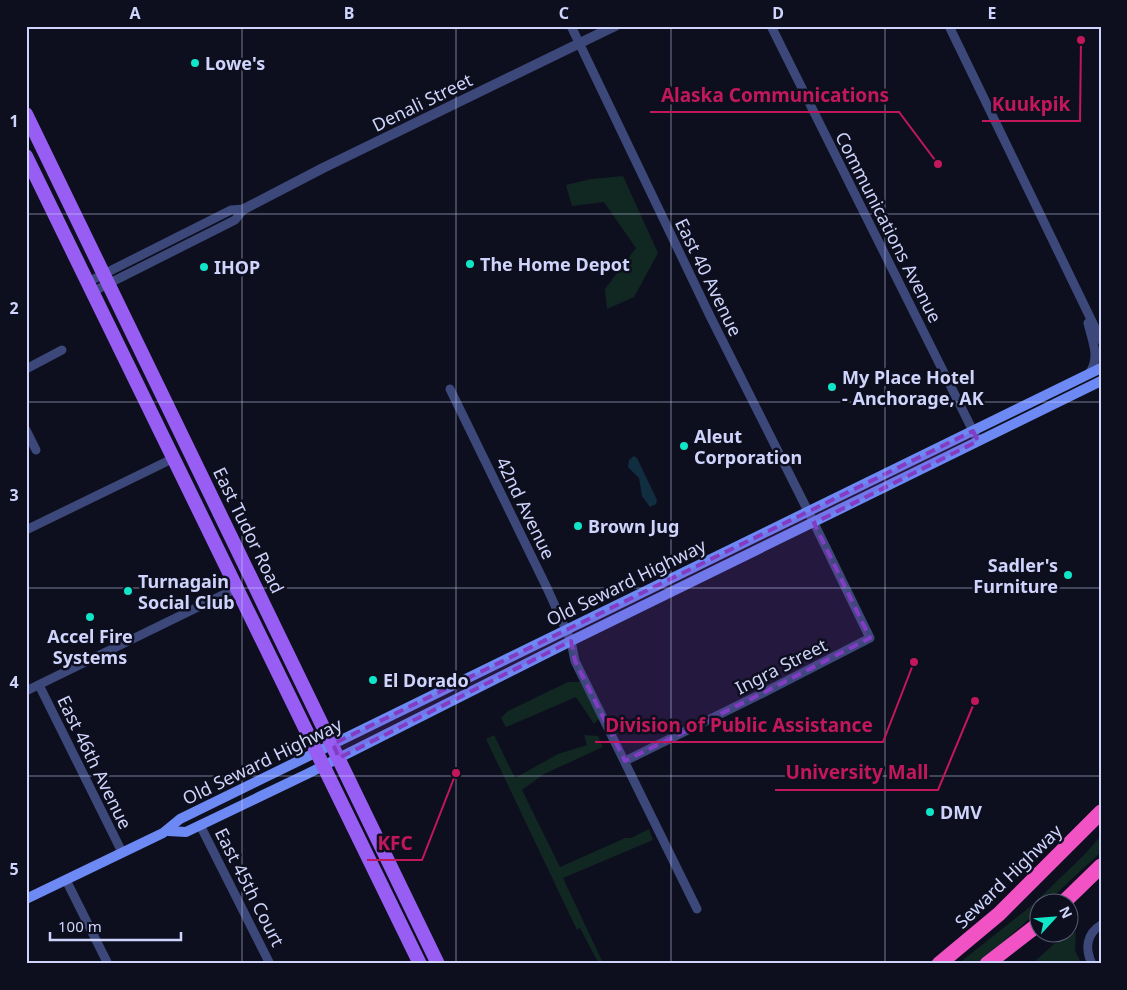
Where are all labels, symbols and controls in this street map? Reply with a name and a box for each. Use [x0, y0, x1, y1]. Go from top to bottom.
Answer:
text: A [129, 2, 141, 24]
text: B [344, 2, 354, 24]
text: C [559, 2, 569, 24]
text: D [772, 2, 784, 24]
text: E [988, 2, 997, 24]
place label: Lowe's [205, 51, 265, 75]
marker: Lowe's [189, 57, 201, 69]
street label: Denali Street [368, 67, 477, 137]
callout: Alaska Communications [650, 78, 899, 112]
text: Alaska Communications [661, 82, 889, 108]
callout: Kuukpik [982, 87, 1080, 121]
text: Kuukpik [992, 91, 1070, 117]
text: 1 [9, 110, 19, 132]
street label: Communications Avenue [830, 127, 948, 327]
street label: East 40 Avenue [670, 214, 748, 340]
place label: The Home Depot [480, 252, 630, 276]
place label: IHOP [214, 255, 260, 279]
marker: The Home Depot [464, 258, 476, 270]
marker: IHOP [198, 261, 210, 273]
text: 2 [9, 297, 19, 319]
place label: My Place Hotel - Anchorage, AK [842, 365, 984, 410]
marker: My Place Hotel - Anchorage, AK [826, 381, 838, 393]
place label: Aleut Corporation [694, 424, 802, 469]
marker: Aleut Corporation [678, 440, 690, 452]
street label: 42nd Avenue [491, 453, 561, 563]
street label: East Tudor Road [208, 463, 290, 597]
text: 3 [9, 484, 19, 506]
place label: Brown Jug [588, 514, 679, 538]
marker: Brown Jug [572, 520, 584, 532]
street label: Old Seward Highway [542, 533, 711, 631]
place label: Sadler's Furniture [973, 553, 1058, 598]
place label: Turnagain Social Club [138, 569, 235, 614]
marker: Sadler's Furniture [1062, 569, 1074, 581]
marker: Turnagain Social Club [122, 585, 134, 597]
marker: Accel Fire Systems [84, 611, 96, 623]
place label: Accel Fire Systems [47, 624, 133, 669]
street label: Ingra Street [731, 632, 832, 699]
place label: El Dorado [383, 668, 469, 692]
text: 4 [9, 671, 19, 693]
marker: El Dorado [367, 674, 379, 686]
street label: East 46th Avenue [52, 691, 138, 833]
callout: Division of Public Assistance [595, 708, 883, 742]
street label: Old Seward Highway [178, 712, 347, 810]
text: Division of Public Assistance [605, 712, 873, 738]
callout: University Mall [775, 756, 938, 790]
text: University Mall [786, 759, 928, 785]
place label: DMV [940, 800, 982, 824]
marker: DMV [924, 806, 936, 818]
street label: Seward Highway [949, 818, 1067, 933]
street label: East 45th Court [210, 824, 290, 951]
callout: KFC [367, 826, 422, 860]
text: KFC [377, 830, 413, 856]
text: 5 [9, 858, 19, 880]
north arrow [1030, 892, 1080, 942]
text: N [1055, 903, 1077, 921]
scale bar [50, 910, 181, 942]
text: 100 m [58, 916, 102, 936]

